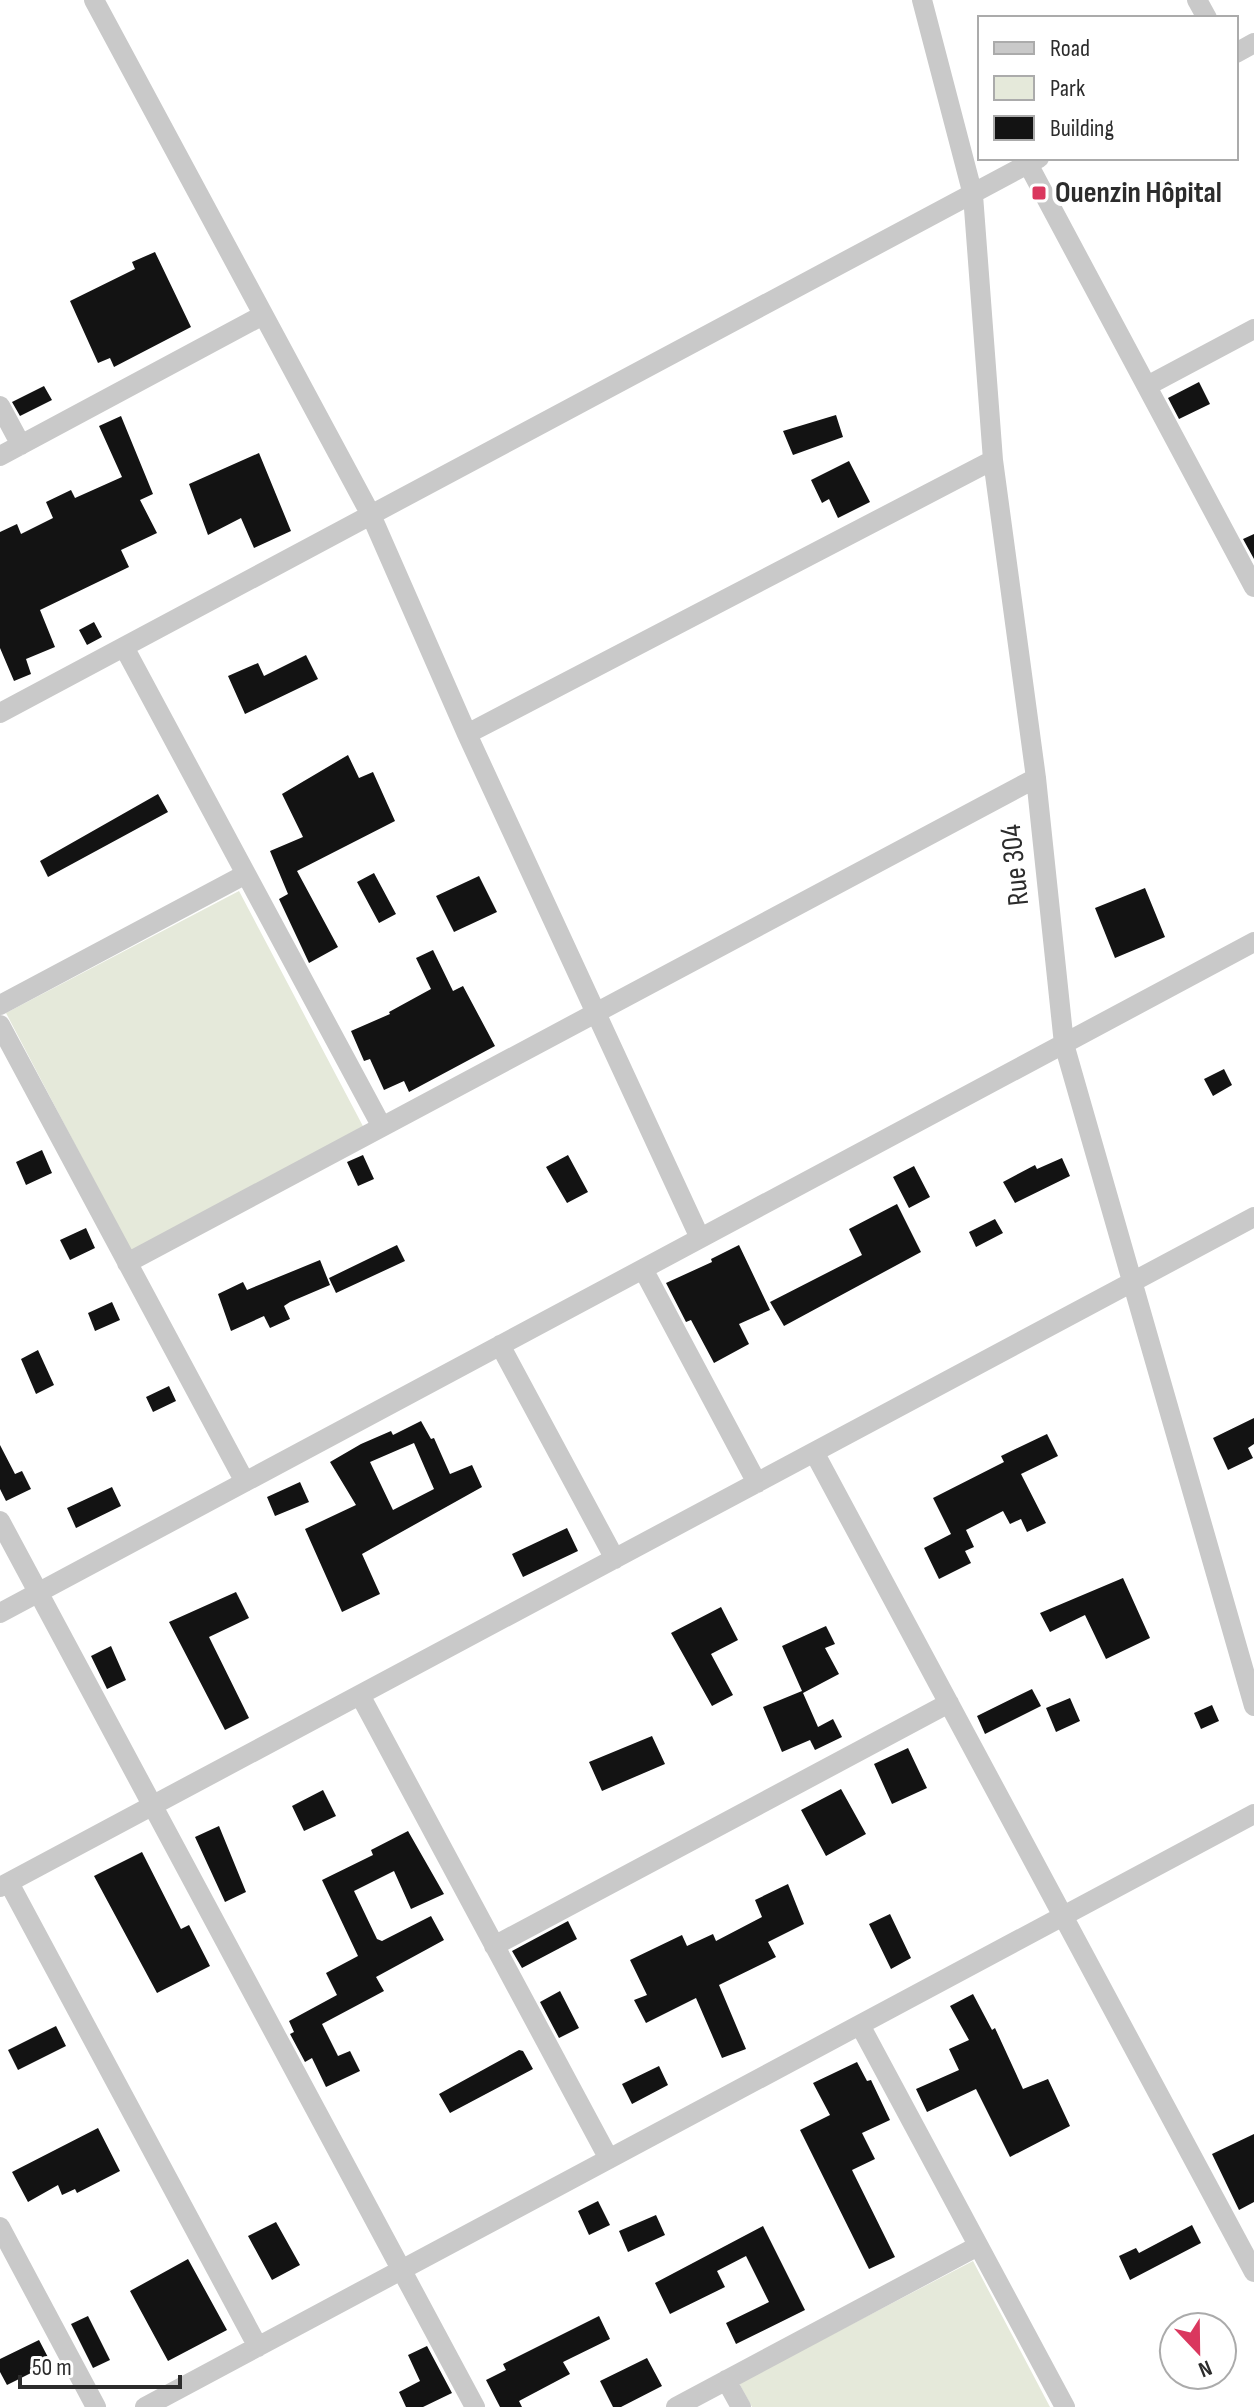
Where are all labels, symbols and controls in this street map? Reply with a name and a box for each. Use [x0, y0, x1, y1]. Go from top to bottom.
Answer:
legend [978, 16, 1238, 160]
text: Road [1050, 34, 1090, 63]
text: Park [1050, 74, 1085, 103]
text: Building [1050, 114, 1114, 143]
place label: Ouenzin Hôpital [1055, 175, 1222, 211]
marker: Ouenzin Hôpital [1030, 184, 1048, 202]
street label: Rue 304 [993, 822, 1037, 908]
north arrow [1158, 2311, 1238, 2391]
scale bar [20, 2339, 180, 2389]
text: 50 m [32, 2353, 72, 2382]
text: N [1194, 2353, 1215, 2383]

